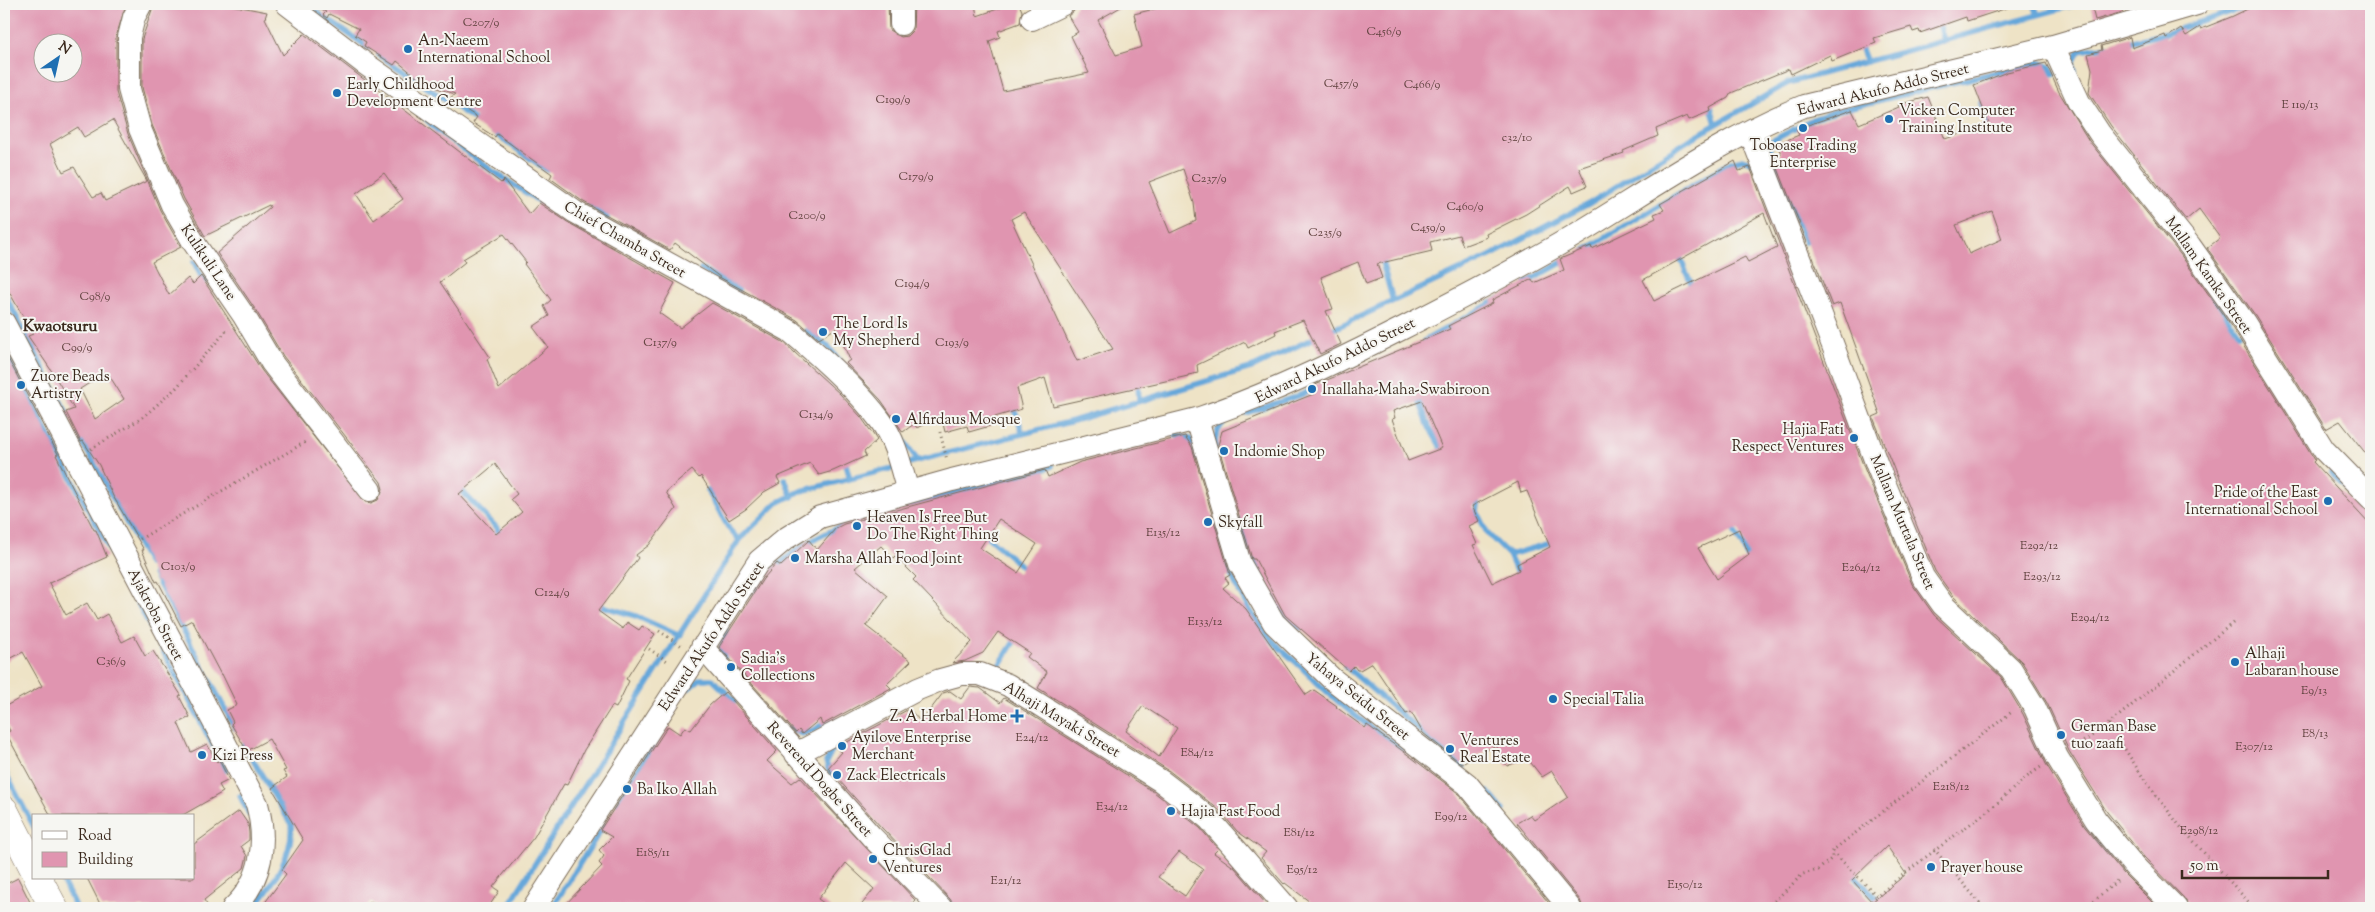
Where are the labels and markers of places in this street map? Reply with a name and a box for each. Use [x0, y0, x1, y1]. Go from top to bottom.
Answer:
place label: An-Naeem International School [418, 31, 551, 69]
marker: An-Naeem International School [402, 43, 414, 55]
place label: Early Childhood Development Centre [347, 75, 482, 113]
marker: Early Childhood Development Centre [331, 87, 343, 99]
place label: Vicken Computer Training Institute [1899, 101, 2015, 139]
marker: Vicken Computer Training Institute [1883, 113, 1895, 125]
marker: Toboase Trading Enterprise [1797, 122, 1809, 134]
place label: Toboase Trading Enterprise [1749, 136, 1857, 174]
place label: The Lord Is My Shepherd [833, 314, 920, 352]
marker: The Lord Is My Shepherd [817, 326, 829, 338]
place label: Zuore Beads Artistry [31, 367, 110, 405]
marker: Zuore Beads Artistry [15, 379, 27, 391]
place label: Inallaha-Maha-Swabiroon [1322, 380, 1490, 401]
marker: Inallaha-Maha-Swabiroon [1306, 383, 1318, 395]
place label: Alfirdaus Mosque [906, 410, 1021, 431]
marker: Alfirdaus Mosque [890, 413, 902, 425]
place label: Hajia Fati Respect Ventures [1732, 420, 1844, 458]
marker: Hajia Fati Respect Ventures [1848, 432, 1860, 444]
place label: Indomie Shop [1234, 442, 1325, 463]
marker: Indomie Shop [1218, 445, 1230, 457]
place label: Pride of the East International School [2185, 483, 2318, 521]
marker: Pride of the East International School [2322, 495, 2334, 507]
place label: Heaven Is Free But Do The Right Thing [867, 508, 999, 546]
place label: Skyfall [1218, 513, 1263, 534]
marker: Skyfall [1202, 516, 1214, 528]
marker: Heaven Is Free But Do The Right Thing [851, 520, 863, 532]
place label: Marsha Allah Food Joint [805, 549, 962, 570]
marker: Marsha Allah Food Joint [789, 552, 801, 564]
place label: Alhaji Labaran house [2245, 644, 2339, 682]
place label: Sadia's Collections [741, 649, 815, 687]
marker: Alhaji Labaran house [2229, 656, 2241, 668]
marker: Sadia's Collections [725, 661, 737, 673]
place label: Special Talia [1563, 690, 1644, 711]
marker: Special Talia [1547, 693, 1559, 705]
place label: Z. A Herbal Home [890, 707, 1007, 728]
marker: Z. A Herbal Home [1011, 710, 1023, 722]
place label: German Base tuo zaafi [2071, 717, 2157, 755]
place label: Ayilove Enterprise Merchant [852, 728, 971, 766]
marker: German Base tuo zaafi [2055, 729, 2067, 741]
place label: Ventures Real Estate [1460, 731, 1531, 769]
marker: Ayilove Enterprise Merchant [836, 740, 848, 752]
marker: Ventures Real Estate [1444, 743, 1456, 755]
place label: Kizi Press [212, 746, 273, 767]
marker: Kizi Press [196, 749, 208, 761]
place label: Zack Electricals [847, 766, 946, 787]
marker: Zack Electricals [831, 769, 843, 781]
place label: Ba Iko Allah [637, 780, 718, 801]
marker: Ba Iko Allah [621, 783, 633, 795]
place label: Hajia Fast Food [1181, 802, 1281, 823]
marker: Hajia Fast Food [1165, 805, 1177, 817]
place label: ChrisGlad Ventures [883, 841, 952, 879]
marker: ChrisGlad Ventures [867, 853, 879, 865]
place label: Prayer house [1941, 858, 2023, 879]
marker: Prayer house [1925, 861, 1937, 873]

